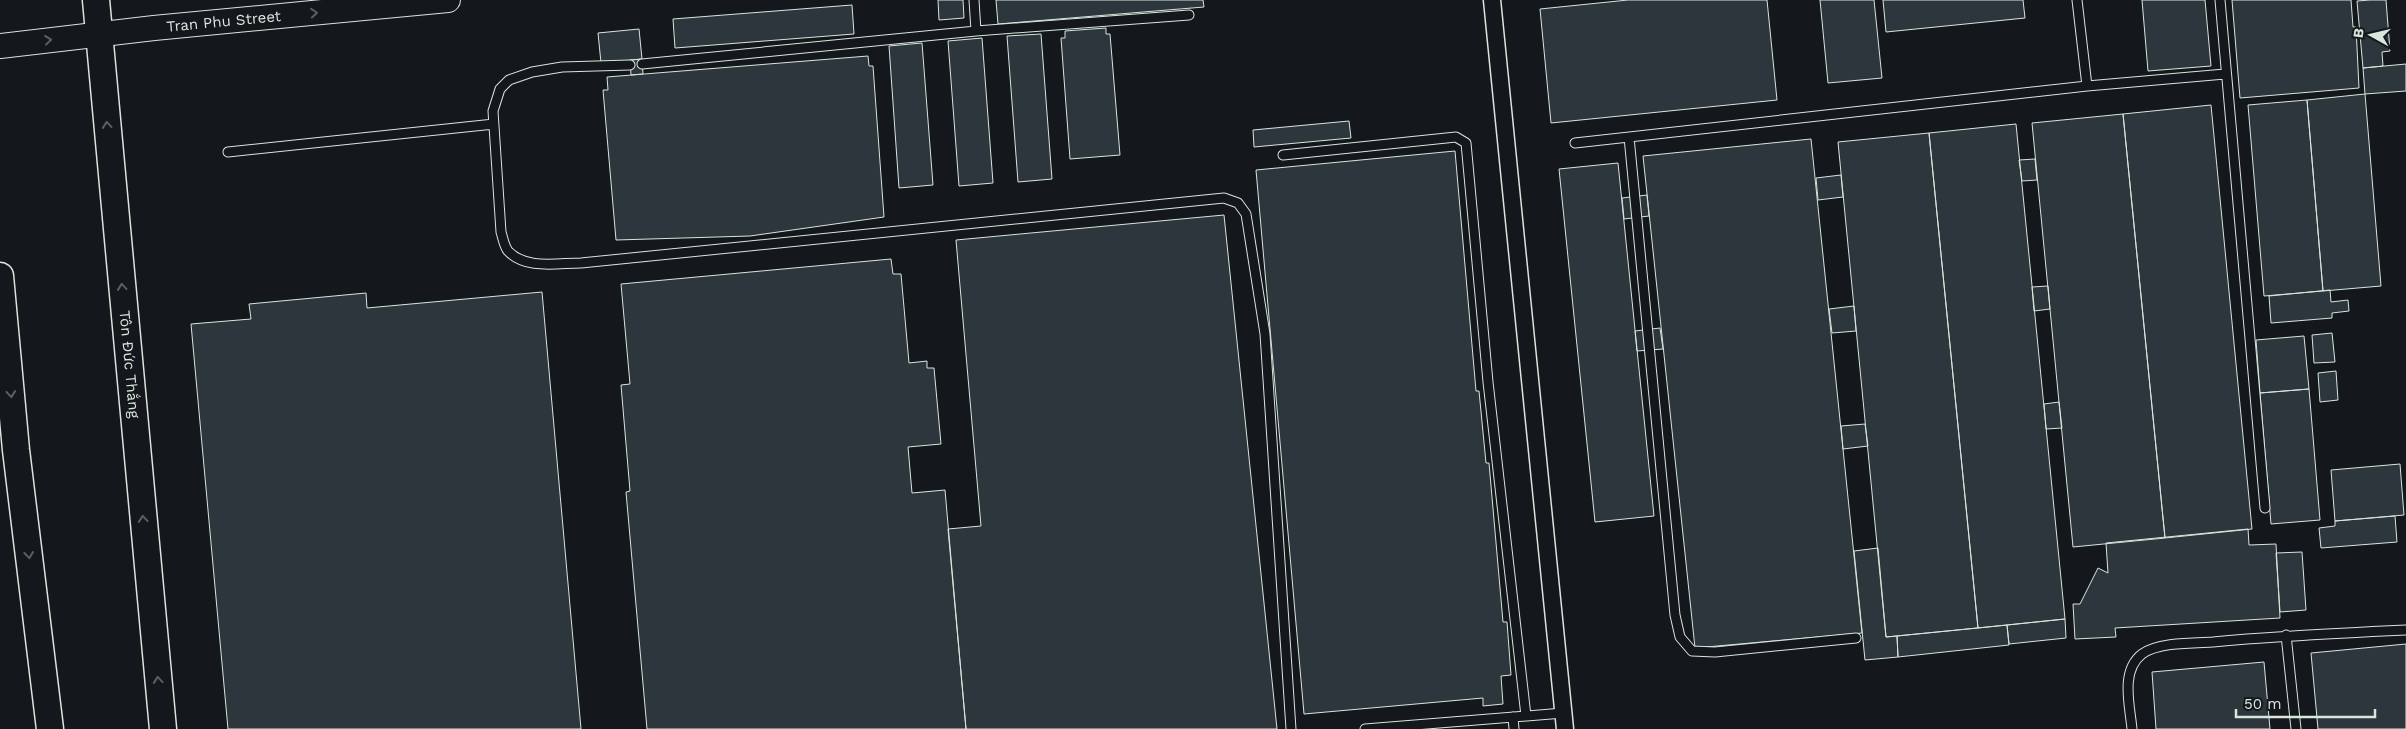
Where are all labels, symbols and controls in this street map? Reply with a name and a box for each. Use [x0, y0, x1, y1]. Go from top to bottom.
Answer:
street label: Tran Phu Street [166, 7, 282, 36]
one-way arrow [311, 7, 319, 18]
north arrow [2346, 10, 2396, 60]
text: B [2350, 27, 2367, 39]
one-way arrow [45, 35, 53, 46]
one-way arrow [102, 121, 113, 129]
one-way arrow [116, 283, 127, 291]
street label: Tôn Đức Thắng [116, 310, 143, 419]
one-way arrow [5, 390, 16, 398]
one-way arrow [138, 514, 149, 522]
one-way arrow [23, 552, 34, 560]
one-way arrow [153, 676, 164, 684]
scale bar [2236, 686, 2375, 718]
text: 50 m [2244, 695, 2281, 713]

